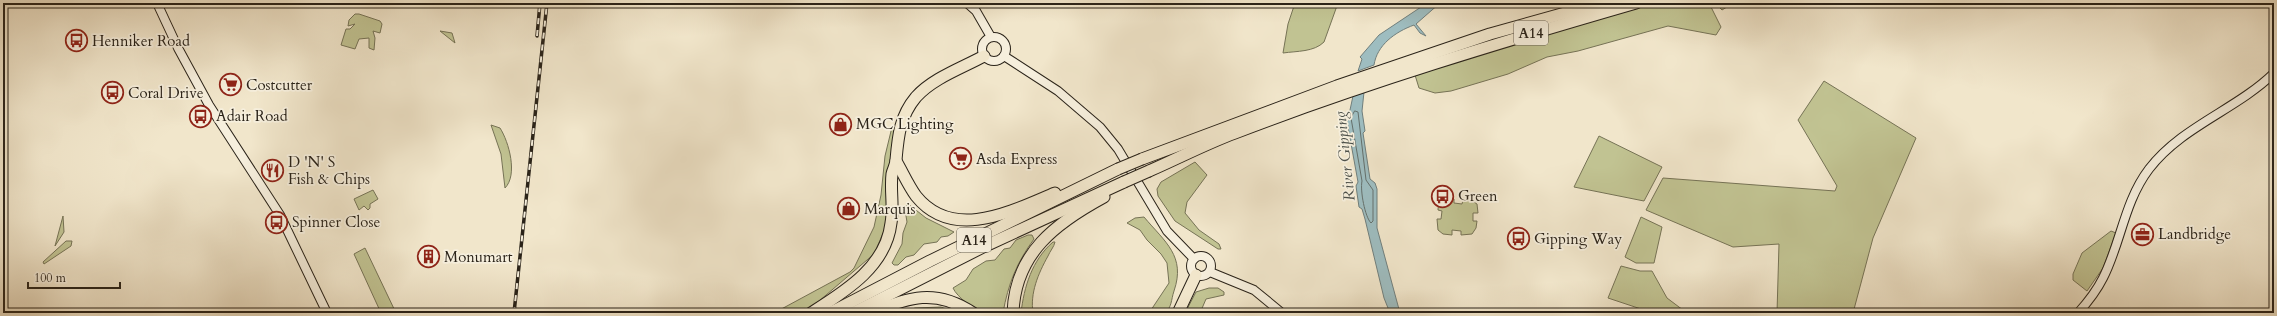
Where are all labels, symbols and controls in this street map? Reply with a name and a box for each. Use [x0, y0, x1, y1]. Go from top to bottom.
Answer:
road number: A14 [1514, 21, 1548, 45]
bus stop icon: Henniker Road [63, 28, 89, 54]
place label: Henniker Road [92, 31, 190, 51]
supermarket icon: Costcutter [218, 72, 244, 98]
place label: Costcutter [246, 75, 313, 95]
bus stop icon: Coral Drive [99, 80, 125, 106]
place label: Coral Drive [128, 83, 204, 103]
bus stop icon: Adair Road [188, 103, 214, 129]
place label: Adair Road [216, 106, 288, 126]
water label: River Gipping [1329, 109, 1361, 202]
shop icon: MGC Lighting [828, 111, 854, 137]
place label: MGC Lighting [856, 114, 954, 134]
supermarket icon: Asda Express [947, 146, 973, 172]
place label: Asda Express [976, 149, 1057, 169]
place label: D 'N' S Fish & Chips [288, 152, 370, 189]
restaurant icon: D 'N' S Fish & Chips [260, 158, 286, 184]
bus stop icon: Green [1430, 183, 1456, 209]
place label: Green [1458, 186, 1498, 206]
shop icon: Marquis [836, 196, 862, 222]
place label: Marquis [864, 199, 916, 219]
bus stop icon: Spinner Close [264, 209, 290, 235]
place label: Spinner Close [292, 212, 380, 232]
office icon: Landbridge [2130, 221, 2156, 247]
place label: Landbridge [2158, 224, 2231, 244]
bus stop icon: Gipping Way [1506, 226, 1532, 252]
road number: A14 [957, 228, 991, 252]
place label: Gipping Way [1534, 229, 1622, 249]
building icon: Monumart [415, 244, 441, 270]
place label: Monumart [444, 247, 513, 267]
scale bar [28, 264, 120, 290]
text: 100 m [34, 270, 67, 286]

